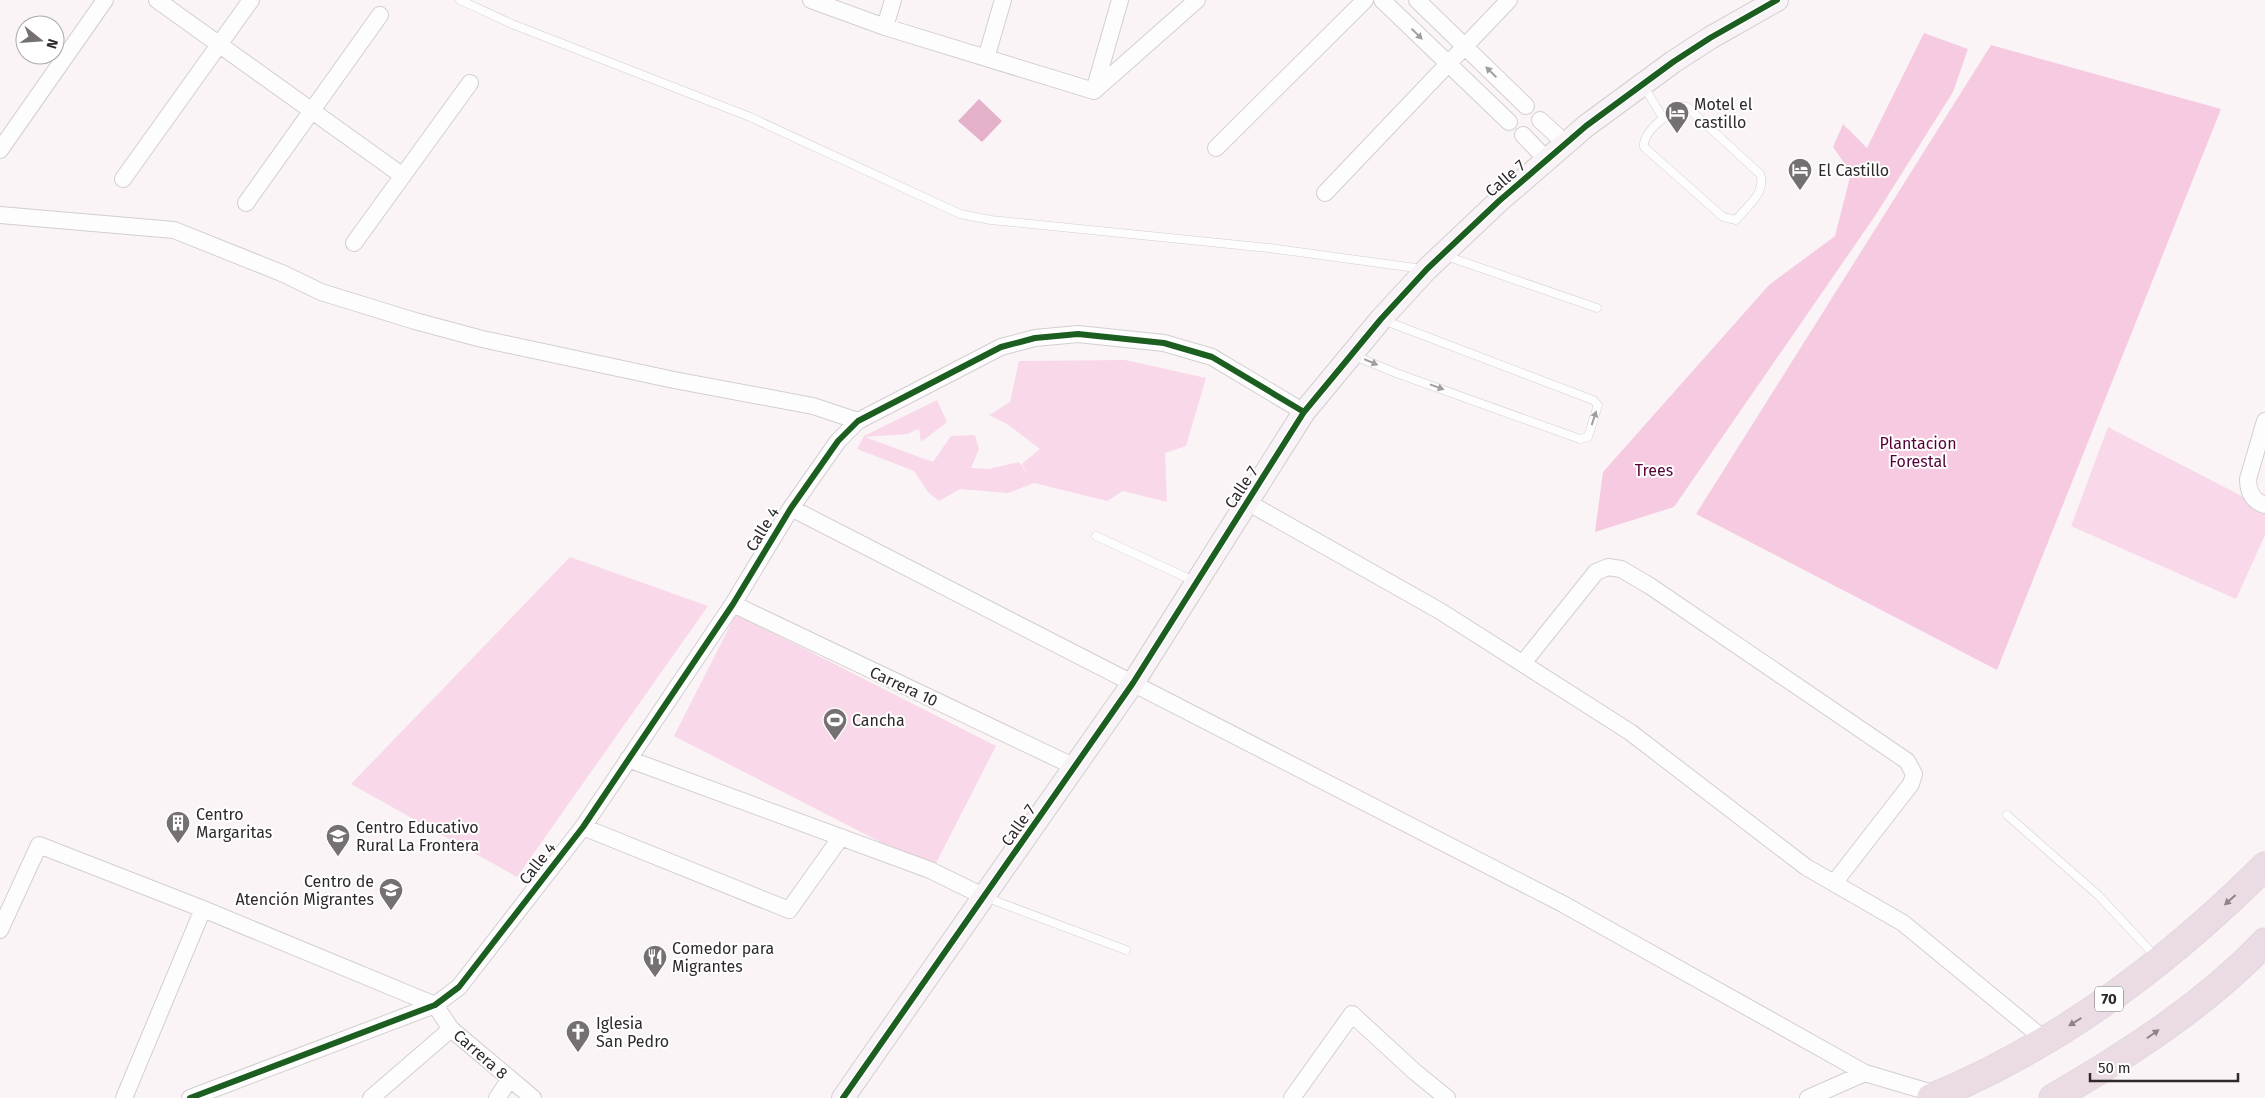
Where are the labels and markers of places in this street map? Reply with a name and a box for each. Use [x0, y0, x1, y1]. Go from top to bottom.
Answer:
place label: Motel el castillo [1694, 95, 1753, 132]
hotel icon: Motel el castillo [1664, 100, 1690, 134]
hotel icon: El Castillo [1787, 157, 1813, 191]
place label: El Castillo [1818, 161, 1889, 180]
sports icon: Cancha [822, 707, 848, 741]
place label: Cancha [852, 711, 905, 730]
place label: Centro Margaritas [196, 805, 272, 842]
building icon: Centro Margaritas [165, 810, 191, 844]
place label: Centro Educativo Rural La Frontera [356, 818, 479, 855]
school or university icon: Centro Educativo Rural La Frontera [325, 823, 351, 857]
place label: Centro de Atención Migrantes [235, 872, 374, 909]
school or university icon: Centro de Atención Migrantes [378, 877, 404, 911]
place label: Comedor para Migrantes [672, 939, 774, 976]
restaurant icon: Comedor para Migrantes [642, 944, 668, 978]
place label: Iglesia San Pedro [596, 1014, 669, 1051]
church icon: Iglesia San Pedro [565, 1019, 591, 1053]

